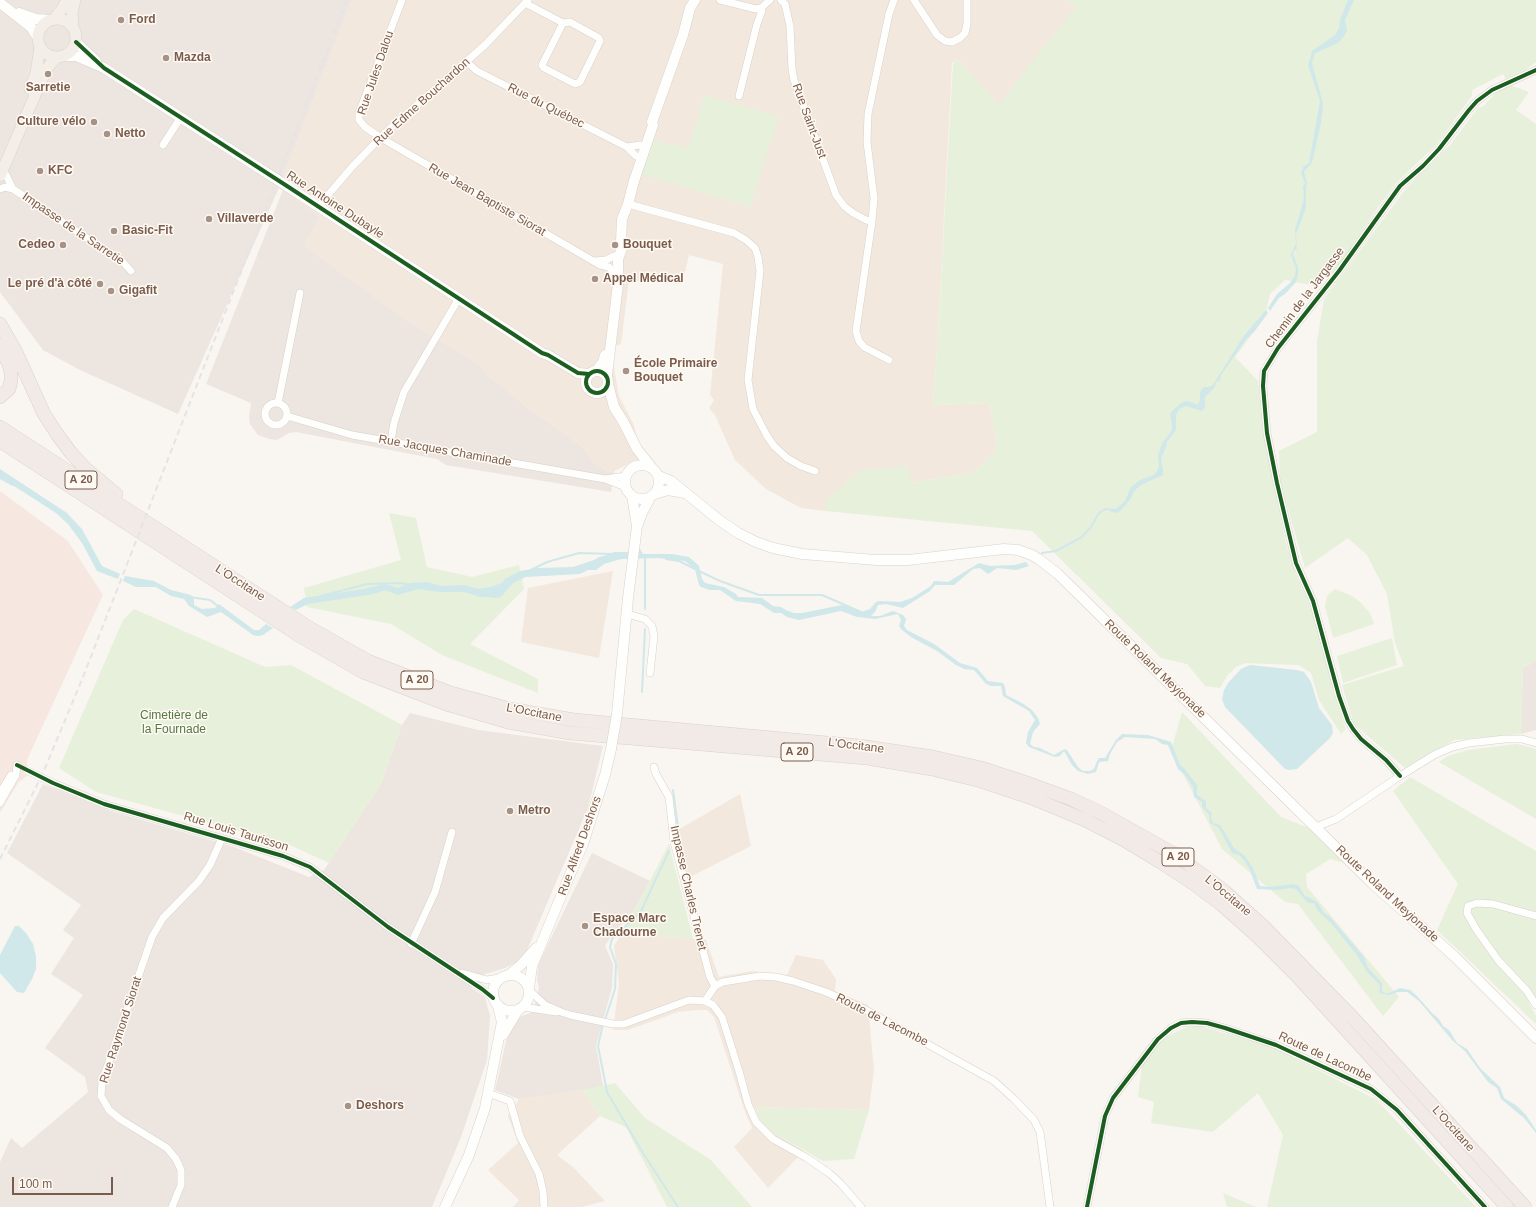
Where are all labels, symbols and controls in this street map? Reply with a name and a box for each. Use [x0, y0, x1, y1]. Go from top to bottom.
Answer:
place label: Ford [129, 13, 156, 27]
marker: Ford [116, 15, 126, 25]
street label: Rue Jules Dalou [355, 29, 397, 117]
place label: Mazda [174, 51, 211, 65]
marker: Mazda [161, 53, 171, 63]
street label: Rue Edme Bouchardon [371, 55, 473, 149]
marker: Sarretie [43, 69, 53, 79]
place label: Sarretie [26, 81, 70, 95]
street label: Rue du Québec [505, 81, 587, 131]
street label: Rue Saint-Just [789, 82, 829, 160]
place label: Culture vélo [17, 115, 86, 129]
marker: Culture vélo [89, 117, 99, 127]
place label: Netto [115, 127, 146, 141]
marker: Netto [102, 129, 112, 139]
street label: Rue Jean Baptiste Siorat [426, 161, 548, 239]
place label: KFC [48, 164, 73, 178]
marker: KFC [35, 166, 45, 176]
street label: Rue Antoine Dubayle [284, 168, 386, 242]
street label: Impasse de la Sarretie [19, 189, 127, 269]
place label: Villaverde [217, 212, 273, 226]
marker: Villaverde [204, 214, 214, 224]
place label: Basic-Fit [122, 224, 173, 238]
marker: Basic-Fit [109, 226, 119, 236]
place label: Cedeo [18, 238, 55, 252]
place label: Bouquet [623, 238, 672, 252]
marker: Cedeo [58, 240, 68, 250]
marker: Bouquet [610, 240, 620, 250]
street label: Chemin de la Jargasse [1262, 245, 1348, 351]
place label: Appel Médical [603, 272, 684, 286]
marker: Appel Médical [590, 274, 600, 284]
place label: Le pré d'à côté [8, 277, 92, 291]
marker: Le pré d'à côté [95, 279, 105, 289]
place label: Gigafit [119, 284, 157, 298]
marker: Gigafit [106, 286, 116, 296]
place label: École Primaire Bouquet [634, 357, 717, 385]
marker: École Primaire Bouquet [621, 366, 631, 376]
street label: Rue Jacques Chaminade [377, 432, 513, 470]
road number: A 20 [65, 471, 97, 489]
street label: L'Occitane [212, 562, 268, 604]
street label: Route Roland Meyjonade [1101, 617, 1209, 721]
road number: A 20 [401, 671, 433, 689]
street label: L'Occitane [505, 701, 563, 725]
park label: Cimetière de la Fournade [140, 709, 208, 737]
street label: L'Occitane [827, 735, 885, 757]
road number: A 20 [781, 743, 813, 761]
street label: Rue Alfred Deshors [555, 794, 605, 898]
place label: Metro [518, 804, 551, 818]
marker: Metro [505, 806, 515, 816]
street label: Rue Louis Taurisson [182, 809, 290, 855]
street label: Impasse Charles Trenet [667, 824, 709, 952]
street label: Route Roland Meyjonade [1333, 843, 1441, 945]
road number: A 20 [1162, 848, 1194, 866]
street label: L'Occitane [1202, 872, 1254, 920]
place label: Espace Marc Chadourne [593, 912, 666, 940]
marker: Espace Marc Chadourne [580, 921, 590, 931]
street label: Rue Raymond Siorat [97, 975, 145, 1085]
street label: Route de Lacombe [834, 991, 930, 1049]
street label: Route de Lacombe [1276, 1029, 1374, 1085]
place label: Deshors [356, 1099, 404, 1113]
marker: Deshors [343, 1101, 353, 1111]
street label: L'Occitane [1429, 1103, 1477, 1155]
scale bar [14, 1169, 115, 1195]
text: 100 m [19, 1177, 52, 1191]

